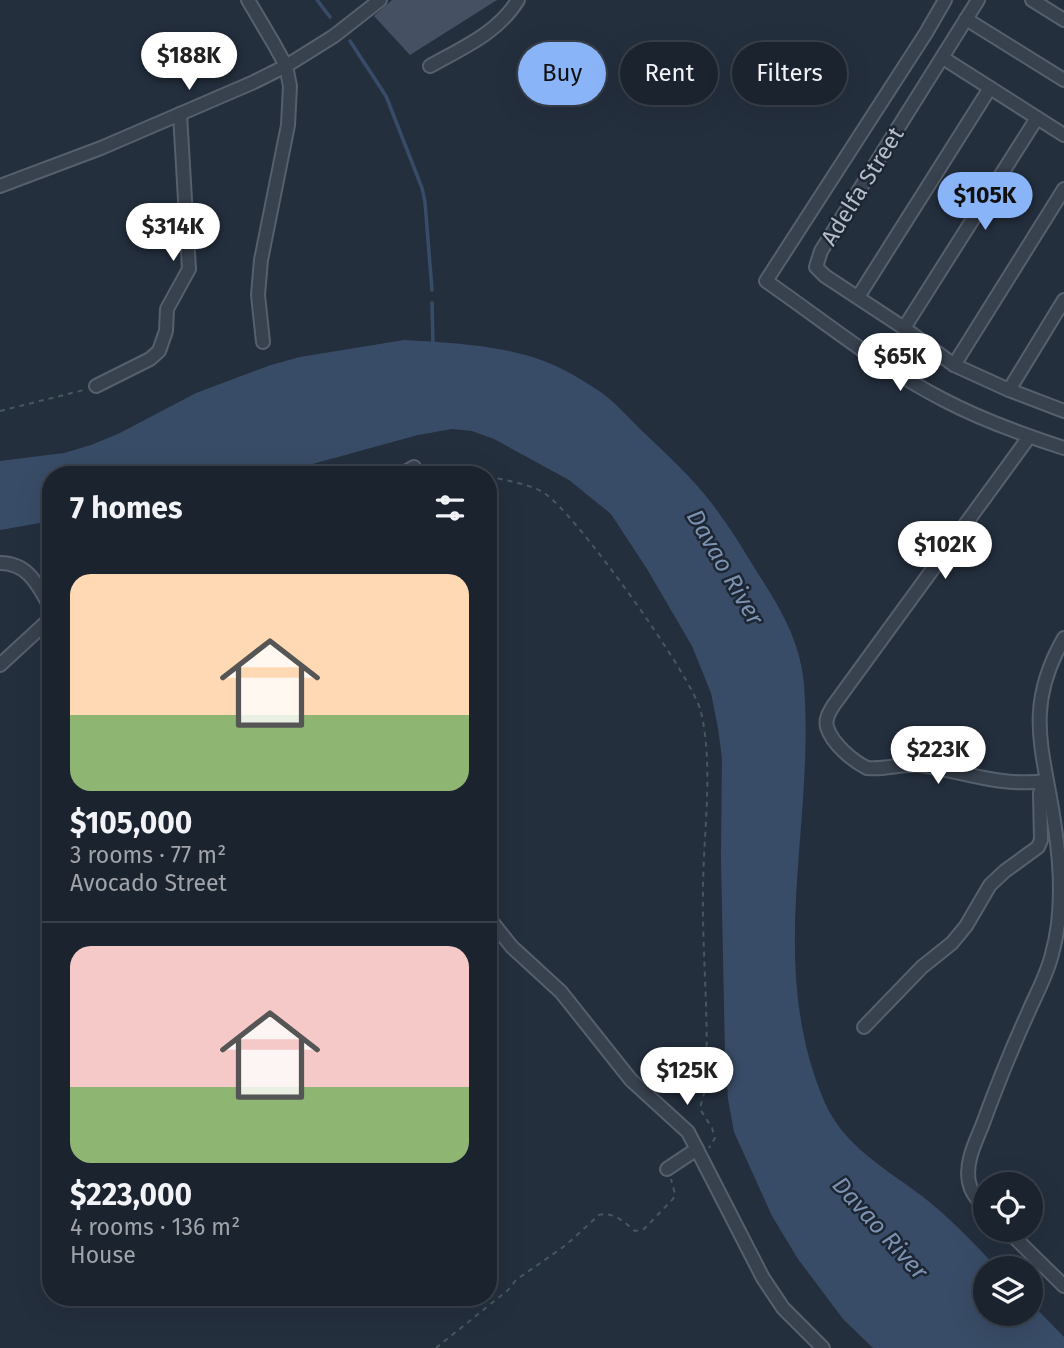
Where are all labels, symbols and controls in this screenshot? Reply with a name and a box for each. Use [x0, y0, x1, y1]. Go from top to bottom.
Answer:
pin: $188K [140, 32, 238, 92]
text: $188K [157, 41, 221, 69]
chip: Buy [518, 42, 606, 105]
chip: Rent [620, 42, 718, 105]
chip: Filters [732, 42, 847, 105]
street label: Adelfa Street [815, 121, 910, 250]
pin: $105K [936, 173, 1034, 232]
text: $105K [954, 181, 1016, 209]
pin: $314K [124, 204, 222, 263]
text: $314K [142, 212, 204, 240]
pin: $65K [859, 334, 941, 393]
text: $65K [874, 342, 926, 370]
icon: filters [431, 489, 469, 527]
text: 7 homes [70, 490, 182, 526]
water label: Davao River [681, 504, 770, 630]
pin: $102K [896, 522, 994, 581]
text: $102K [914, 530, 976, 558]
icon: home [207, 620, 333, 746]
pin: $223K [889, 726, 987, 786]
text: $223K [907, 735, 969, 763]
text: $105,000 [70, 805, 192, 841]
text: 3 rooms · 77 m² [70, 841, 226, 869]
text: Avocado Street [70, 869, 227, 897]
icon: home [207, 992, 333, 1118]
pin: $125K [638, 1048, 736, 1107]
text: $125K [656, 1056, 718, 1084]
water label: Davao River [827, 1171, 934, 1286]
map controls [973, 1172, 1043, 1326]
button: locate [973, 1172, 1043, 1242]
text: $223,000 [70, 1177, 192, 1213]
text: 4 rooms · 136 m² [70, 1213, 240, 1241]
text: House [70, 1241, 136, 1269]
button: layers [973, 1256, 1043, 1326]

